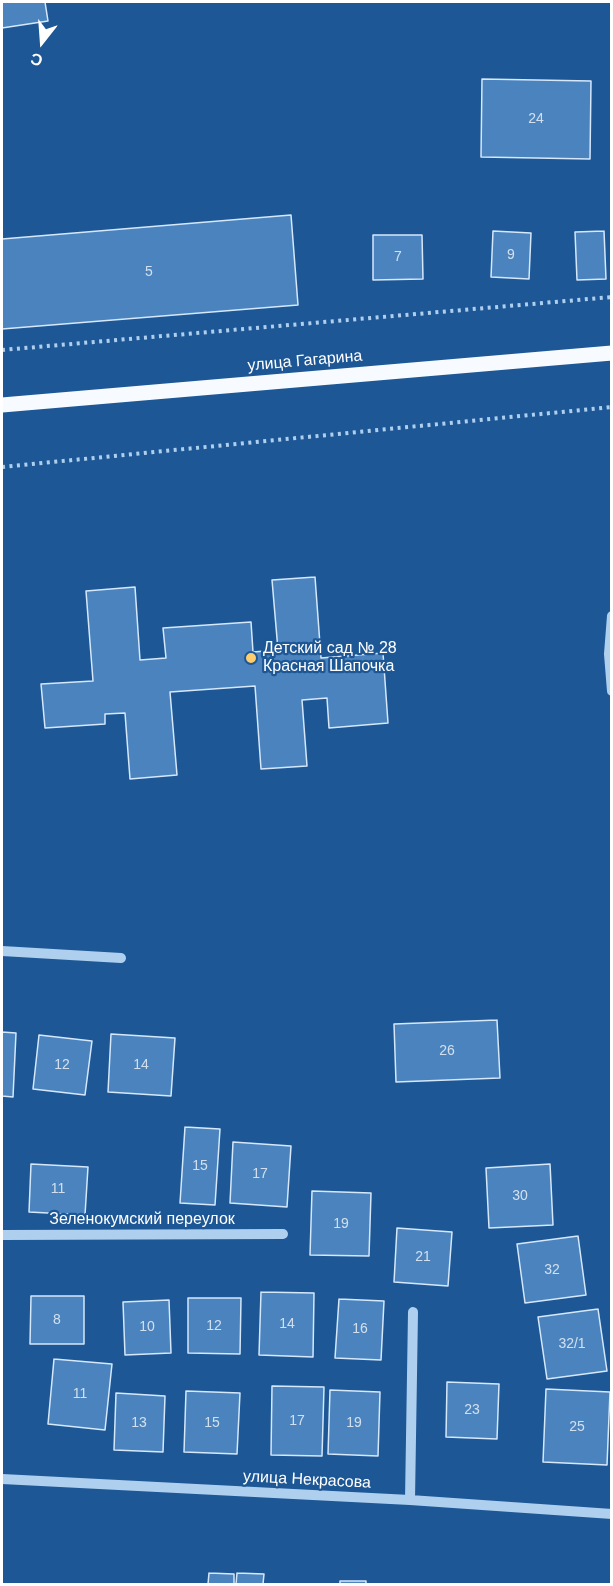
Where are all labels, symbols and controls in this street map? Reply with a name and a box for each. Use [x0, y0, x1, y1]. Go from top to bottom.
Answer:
north arrow [12, 12, 72, 72]
text: С [29, 50, 45, 70]
house number: 24 [528, 111, 544, 127]
house number: 9 [507, 247, 515, 263]
house number: 7 [394, 249, 402, 265]
house number: 5 [145, 264, 153, 280]
street label: улица Гагарина [247, 346, 363, 376]
place label: Детский сад № 28 Красная Шапочка [263, 639, 397, 677]
marker: Детский сад № 28 Красная Шапочка [244, 651, 258, 665]
house number: 26 [439, 1043, 455, 1059]
house number: 12 [54, 1057, 70, 1073]
house number: 14 [133, 1057, 149, 1073]
house number: 15 [192, 1158, 208, 1174]
house number: 17 [252, 1166, 268, 1182]
house number: 11 [51, 1181, 65, 1197]
house number: 30 [512, 1188, 528, 1204]
street label: Зеленокумский переулок [49, 1210, 235, 1230]
house number: 19 [333, 1216, 349, 1232]
house number: 21 [415, 1249, 431, 1265]
house number: 32 [544, 1262, 560, 1278]
house number: 8 [53, 1312, 61, 1328]
house number: 14 [279, 1316, 295, 1332]
house number: 12 [206, 1318, 222, 1334]
house number: 10 [139, 1319, 155, 1335]
house number: 16 [352, 1321, 368, 1337]
house number: 32/1 [558, 1336, 586, 1352]
house number: 11 [73, 1386, 87, 1402]
house number: 23 [464, 1402, 480, 1418]
house number: 17 [289, 1413, 305, 1429]
house number: 13 [131, 1415, 147, 1431]
house number: 15 [204, 1415, 220, 1431]
house number: 19 [346, 1415, 362, 1431]
house number: 25 [569, 1419, 585, 1435]
street label: улица Некрасова [243, 1467, 371, 1493]

